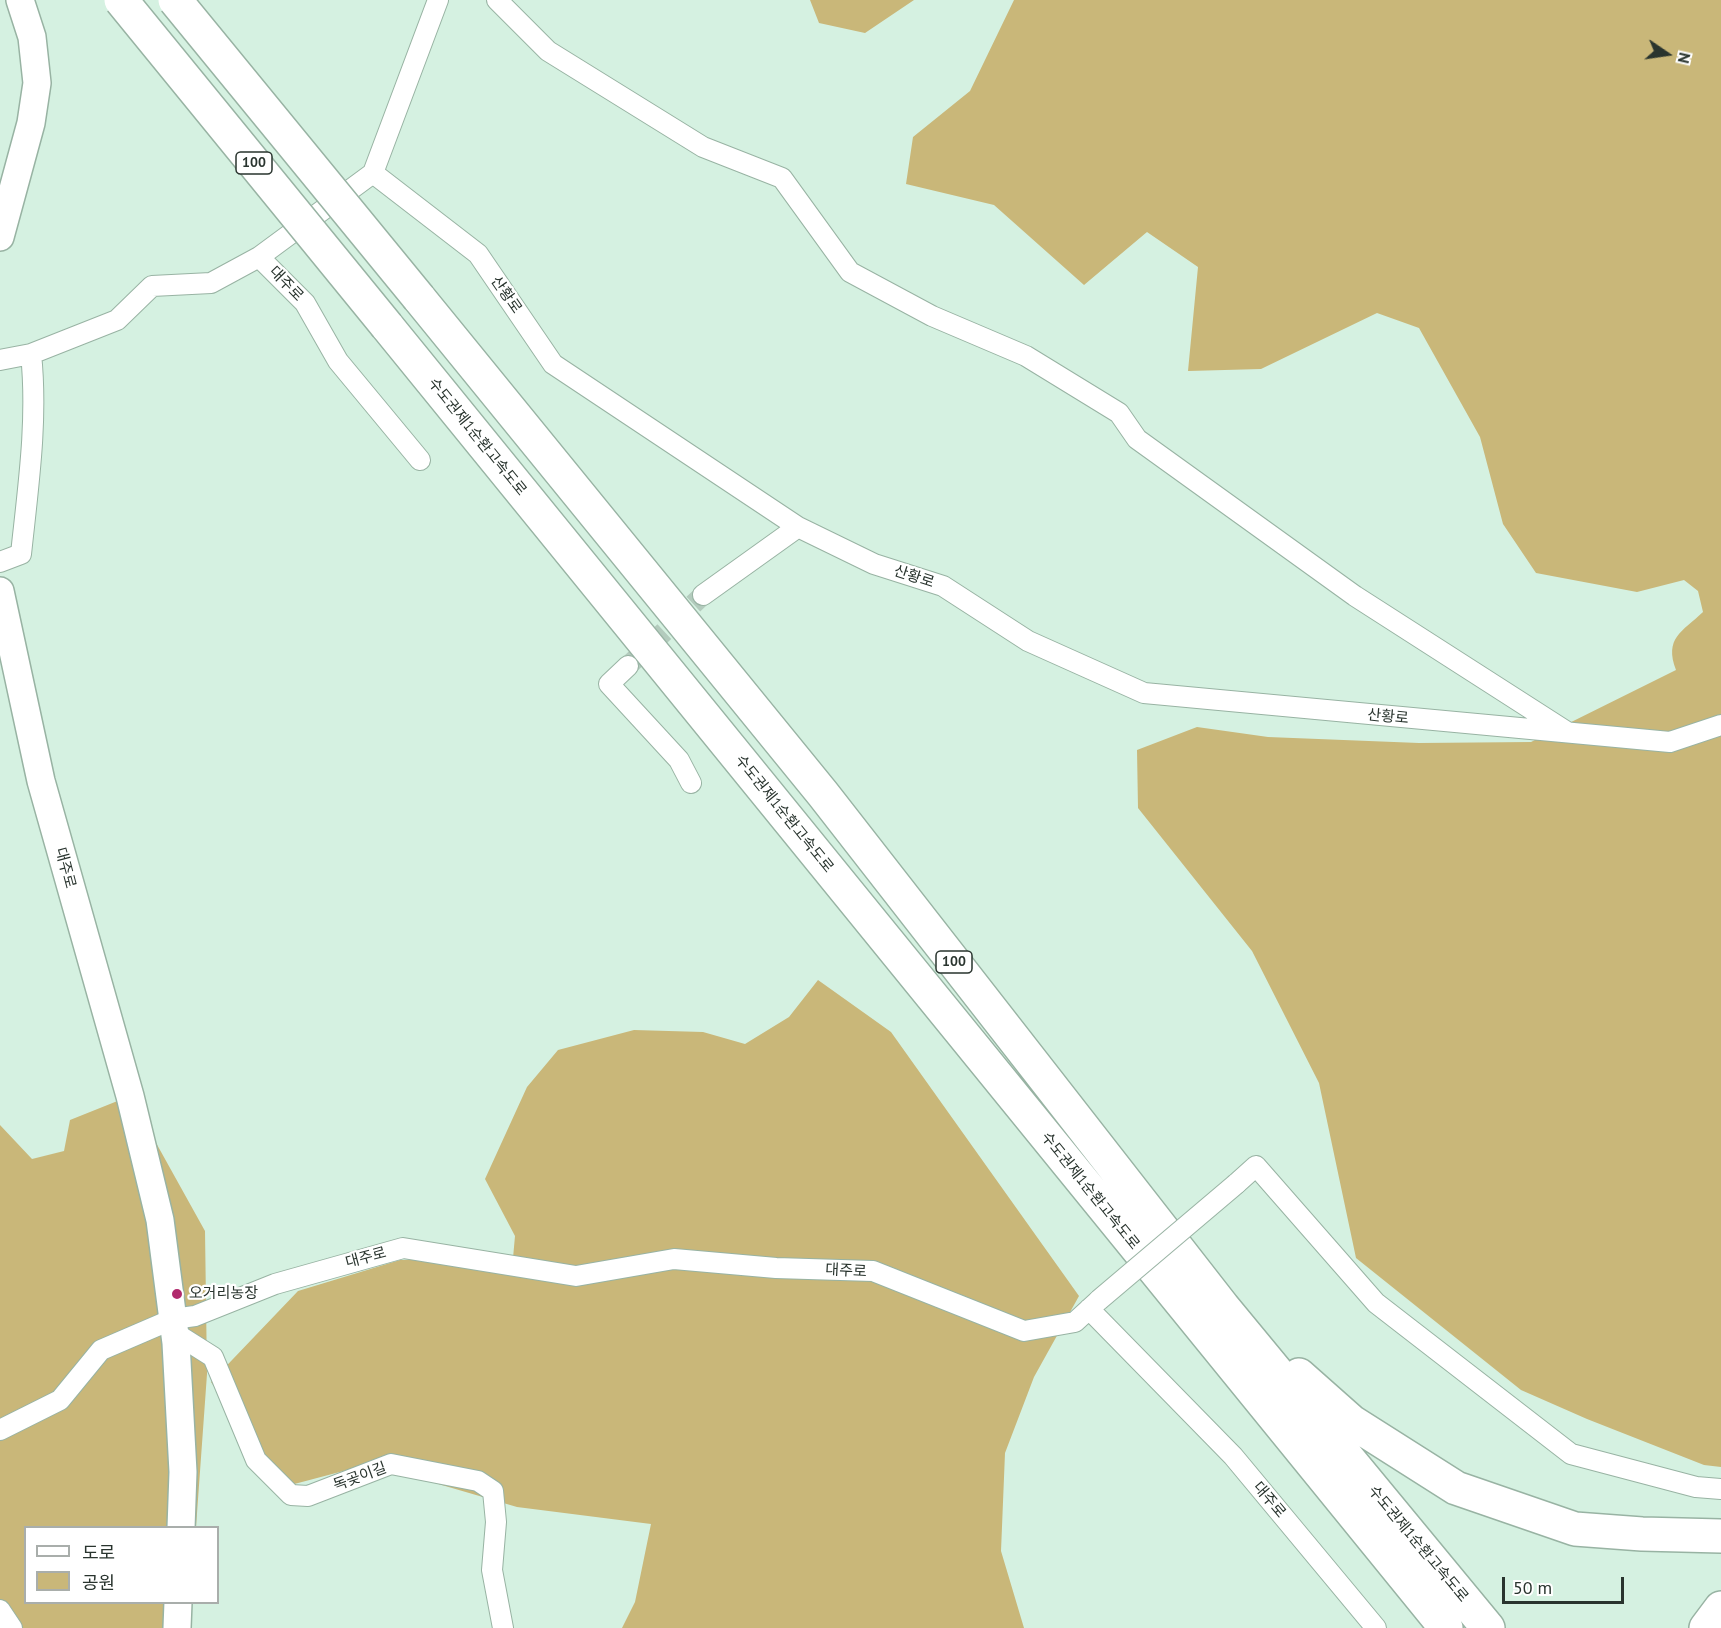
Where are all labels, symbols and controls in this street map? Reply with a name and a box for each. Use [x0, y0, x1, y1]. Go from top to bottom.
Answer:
north arrow [1637, 24, 1697, 84]
text: N [1674, 51, 1695, 65]
road number: 100 [236, 152, 272, 174]
street label: 대주로 [265, 263, 307, 305]
street label: 산황로 [487, 273, 525, 317]
street label: 수도권제1순환고속도로 [424, 375, 530, 499]
street label: 산황로 [892, 562, 936, 592]
street label: 산황로 [1367, 706, 1409, 728]
street label: 수도권제1순환고속도로 [731, 752, 837, 876]
street label: 대주로 [51, 846, 79, 890]
road number: 100 [936, 951, 972, 973]
street label: 수도권제1순환고속도로 [1037, 1129, 1143, 1253]
street label: 대주로 [344, 1244, 388, 1272]
street label: 대주로 [825, 1261, 867, 1281]
place label: 오거리농장 [189, 1285, 258, 1303]
marker: 오거리농장 [170, 1287, 184, 1301]
street label: 독곶이길 [331, 1459, 389, 1495]
street label: 대주로 [1249, 1478, 1289, 1522]
street label: 수도권제1순환고속도로 [1364, 1482, 1472, 1606]
legend [24, 1526, 219, 1604]
text: 도로 [82, 1541, 115, 1564]
scale bar [1505, 1565, 1626, 1603]
text: 공원 [82, 1571, 115, 1594]
text: 50 m [1513, 1576, 1552, 1599]

